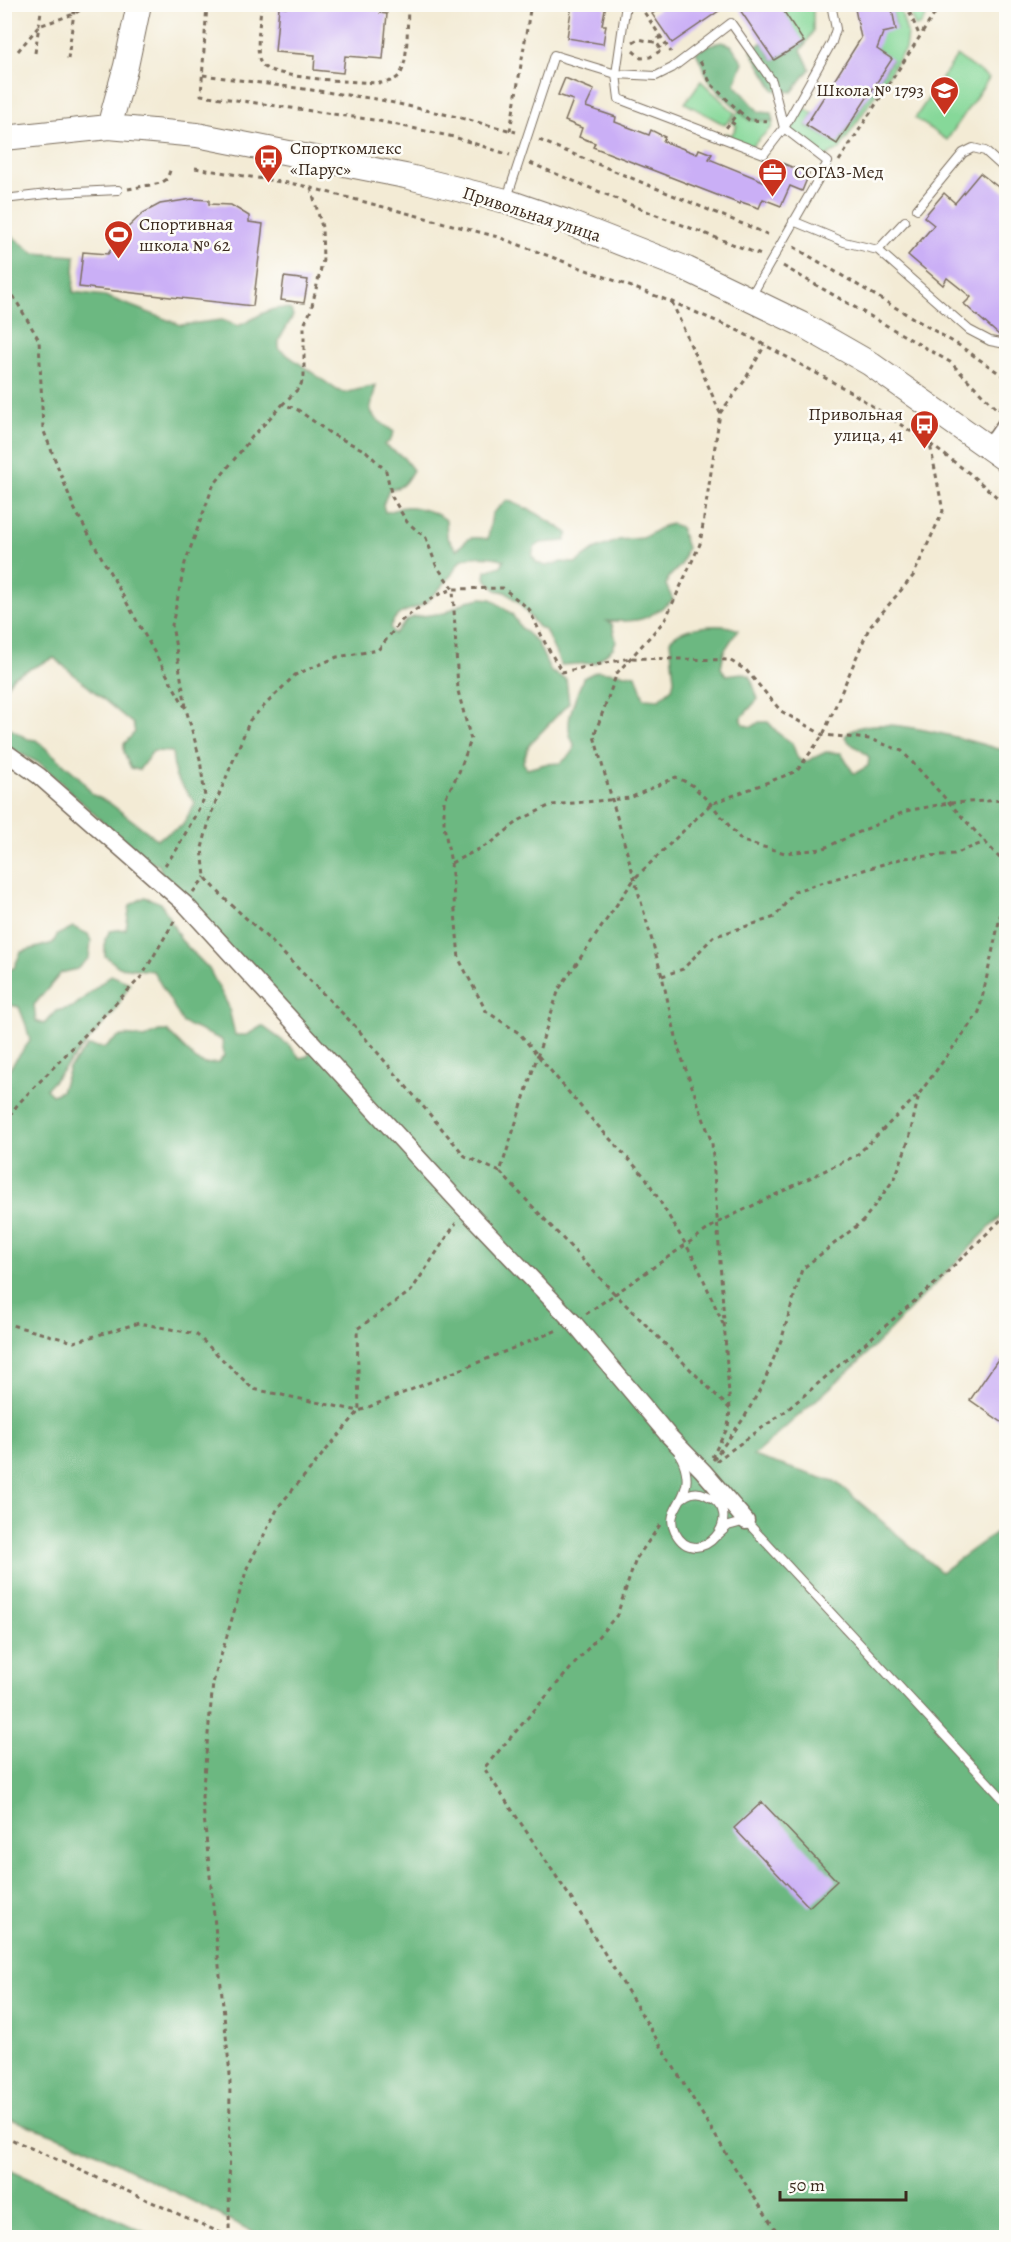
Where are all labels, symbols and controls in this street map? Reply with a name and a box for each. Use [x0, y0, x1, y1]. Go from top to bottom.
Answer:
school or university icon: Школа № 1793 [929, 74, 961, 116]
place label: Школа № 1793 [816, 78, 924, 102]
place label: Спорткомлекс «Парус» [290, 136, 402, 181]
bus stop icon: Спорткомлекс «Парус» [253, 142, 285, 184]
office icon: СОГАЗ-Мед [757, 156, 789, 198]
place label: СОГАЗ-Мед [794, 160, 884, 184]
street label: Привольная улица [460, 180, 605, 248]
place label: Спортивная школа № 62 [139, 212, 233, 257]
sports icon: Спортивная школа № 62 [102, 218, 134, 260]
place label: Привольная улица, 41 [808, 402, 903, 447]
bus stop icon: Привольная улица, 41 [908, 408, 940, 450]
scale bar [780, 2164, 906, 2202]
text: 50 m [789, 2173, 825, 2197]

